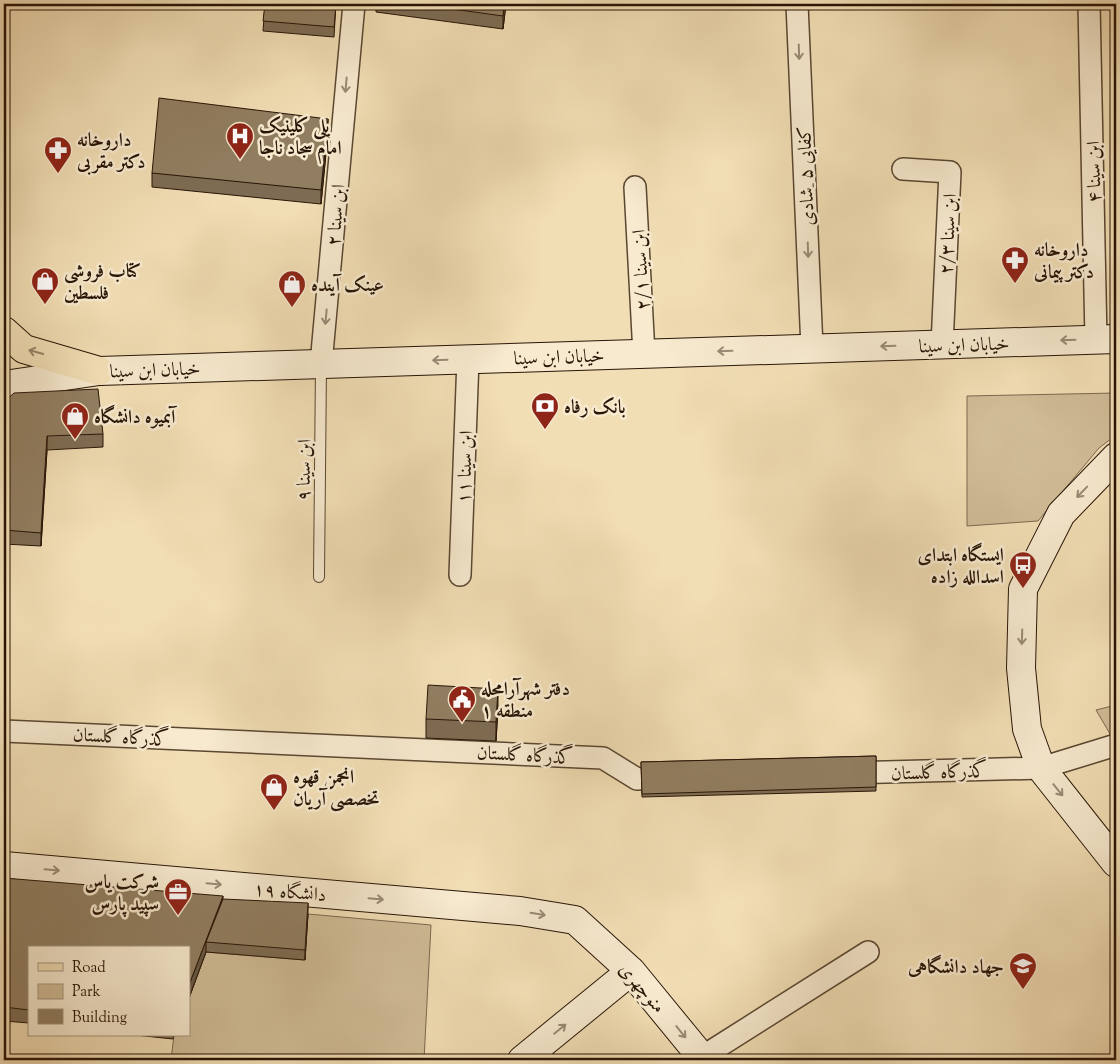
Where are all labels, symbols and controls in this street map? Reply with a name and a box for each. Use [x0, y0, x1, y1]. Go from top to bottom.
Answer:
one-way arrow [795, 44, 804, 60]
one-way arrow [342, 77, 351, 93]
place label: پلی کلینیک امام سجاد ناجا [259, 114, 342, 165]
hospital icon: پلی کلینیک امام سجاد ناجا [225, 121, 255, 160]
street label: کفایی ۵ _شادی [792, 126, 823, 226]
place label: داروخانه دکتر مقربی [76, 128, 145, 177]
pharmacy icon: داروخانه دکتر مقربی [43, 135, 73, 174]
street label: ابن سینا ۴ [1081, 141, 1110, 203]
street label: ابن سینا ۲ [321, 183, 354, 247]
street label: ابن سینا ۲/۳ [934, 193, 965, 275]
street label: ابن سینا ۲/۱ [627, 229, 658, 311]
place label: داروخانه دکتر پیمانی [1033, 238, 1094, 287]
one-way arrow [803, 242, 813, 258]
pharmacy icon: داروخانه دکتر پیمانی [1000, 245, 1030, 284]
place label: کتاب فروشی فلسطین [64, 259, 141, 308]
shop icon: کتاب فروشی فلسطین [30, 266, 60, 305]
shop icon: عینک آینده [277, 269, 307, 308]
place label: عینک آینده [311, 273, 384, 300]
one-way arrow [321, 308, 330, 324]
street label: خیابان ابن سینا [918, 331, 1010, 362]
one-way arrow [1060, 336, 1076, 345]
one-way arrow [880, 341, 896, 351]
street label: خیابان ابن سینا [513, 343, 605, 374]
one-way arrow [717, 346, 734, 356]
one-way arrow [28, 347, 44, 357]
one-way arrow [433, 355, 449, 365]
street label: خیابان ابن سینا [109, 356, 201, 387]
bank icon: بانک رفاه [530, 391, 560, 430]
place label: بانک رفاه [564, 395, 626, 422]
shop icon: آبمیوه دانشگاه [60, 401, 90, 440]
place label: آبمیوه دانشگاه [94, 404, 178, 432]
street label: ابن سینا ۱۱ [452, 430, 481, 504]
street label: ابن سینا ۹ [291, 439, 320, 501]
one-way arrow [1076, 486, 1088, 498]
place label: ایستگاه ابتدای اسدالله زاده [917, 542, 1004, 592]
bus stop icon: ایستگاه ابتدای اسدالله زاده [1008, 550, 1038, 589]
one-way arrow [1017, 628, 1026, 644]
place label: دفتر شهرآرامحله منطقه ۱ [481, 677, 570, 726]
public building icon: دفتر شهرآرامحله منطقه ۱ [447, 684, 477, 723]
street label: گذرگاه گلستان [72, 720, 170, 755]
street label: گذرگاه گلستان [476, 738, 574, 773]
street label: گذرگاه گلستان [890, 756, 988, 789]
place label: انجمن قهوه تخصصی آریان [293, 765, 379, 814]
shop icon: انجمن قهوه تخصصی آریان [259, 772, 289, 811]
one-way arrow [1053, 783, 1064, 796]
one-way arrow [44, 866, 60, 875]
place label: شرکت یاس سپید پارس [85, 870, 159, 919]
street label: دانشگاه ۱۹ [252, 876, 327, 910]
office icon: شرکت یاس سپید پارس [163, 877, 193, 916]
one-way arrow [206, 880, 222, 889]
one-way arrow [368, 894, 384, 903]
one-way arrow [529, 910, 545, 920]
legend [28, 946, 190, 1036]
school or university icon: جهاد دانشگاهی [1008, 951, 1038, 990]
place label: جهاد دانشگاهی [907, 954, 1004, 982]
street label: منوچهری [611, 957, 671, 1020]
text: Road [72, 958, 106, 979]
text: Park [72, 982, 101, 1003]
text: Building [72, 1008, 127, 1029]
one-way arrow [553, 1024, 566, 1035]
one-way arrow [675, 1025, 686, 1038]

